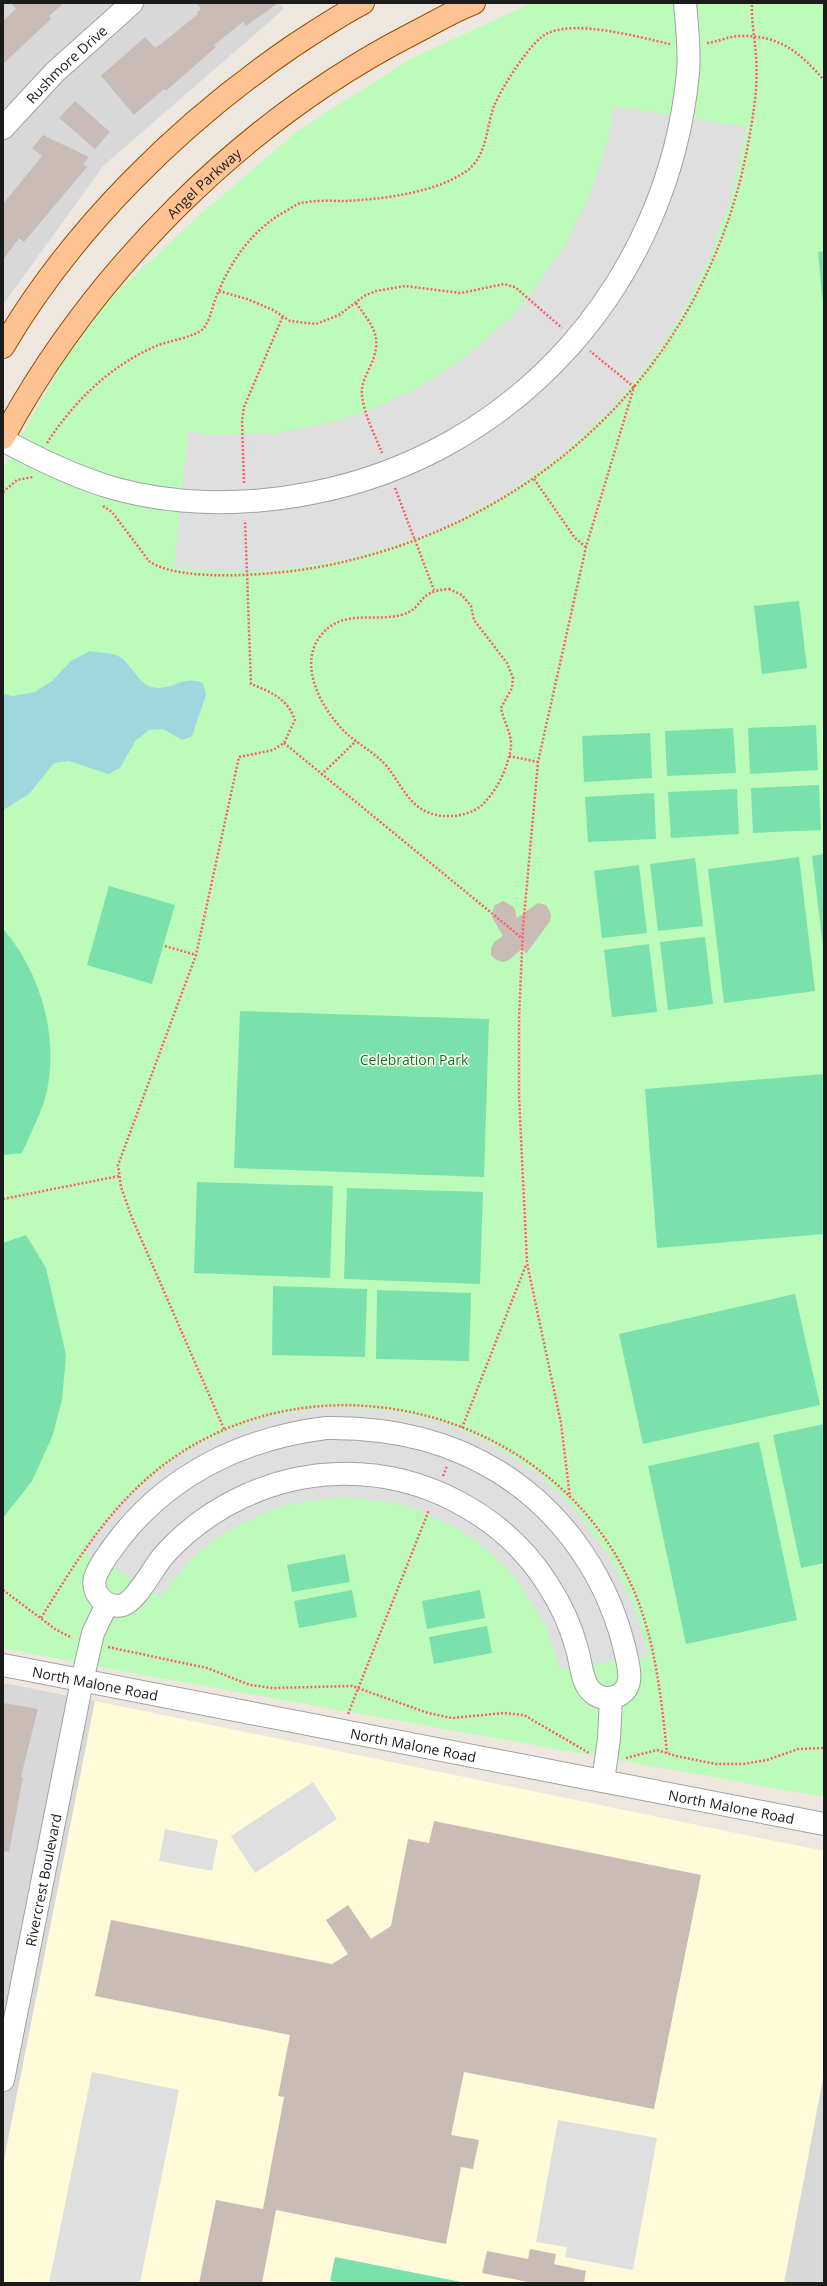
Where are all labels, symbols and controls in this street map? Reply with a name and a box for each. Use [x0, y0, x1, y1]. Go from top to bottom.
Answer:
street label: Rushmore Drive [21, 21, 111, 107]
street label: Angel Parkway [162, 143, 245, 222]
park label: Celebration Park [360, 1050, 469, 1069]
street label: North Malone Road [31, 1661, 160, 1704]
street label: North Malone Road [349, 1723, 478, 1766]
street label: North Malone Road [667, 1785, 796, 1828]
street label: Rivercrest Boulevard [20, 1812, 65, 1948]

